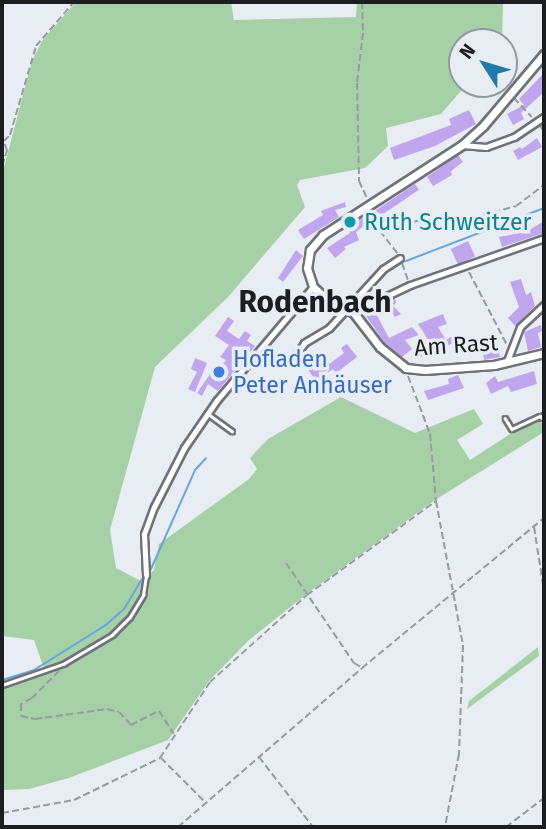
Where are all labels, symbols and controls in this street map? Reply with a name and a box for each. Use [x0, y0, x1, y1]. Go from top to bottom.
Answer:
north arrow [448, 28, 518, 98]
text: N [454, 39, 480, 63]
place label: Ruth Schweitzer [364, 208, 531, 236]
marker: Ruth Schweitzer [342, 214, 358, 230]
district label: Rodenbach [238, 284, 392, 320]
street label: Am Rast [413, 328, 499, 362]
place label: Hofladen Peter Anhäuser [233, 345, 392, 399]
marker: Hofladen Peter Anhäuser [211, 364, 227, 380]

